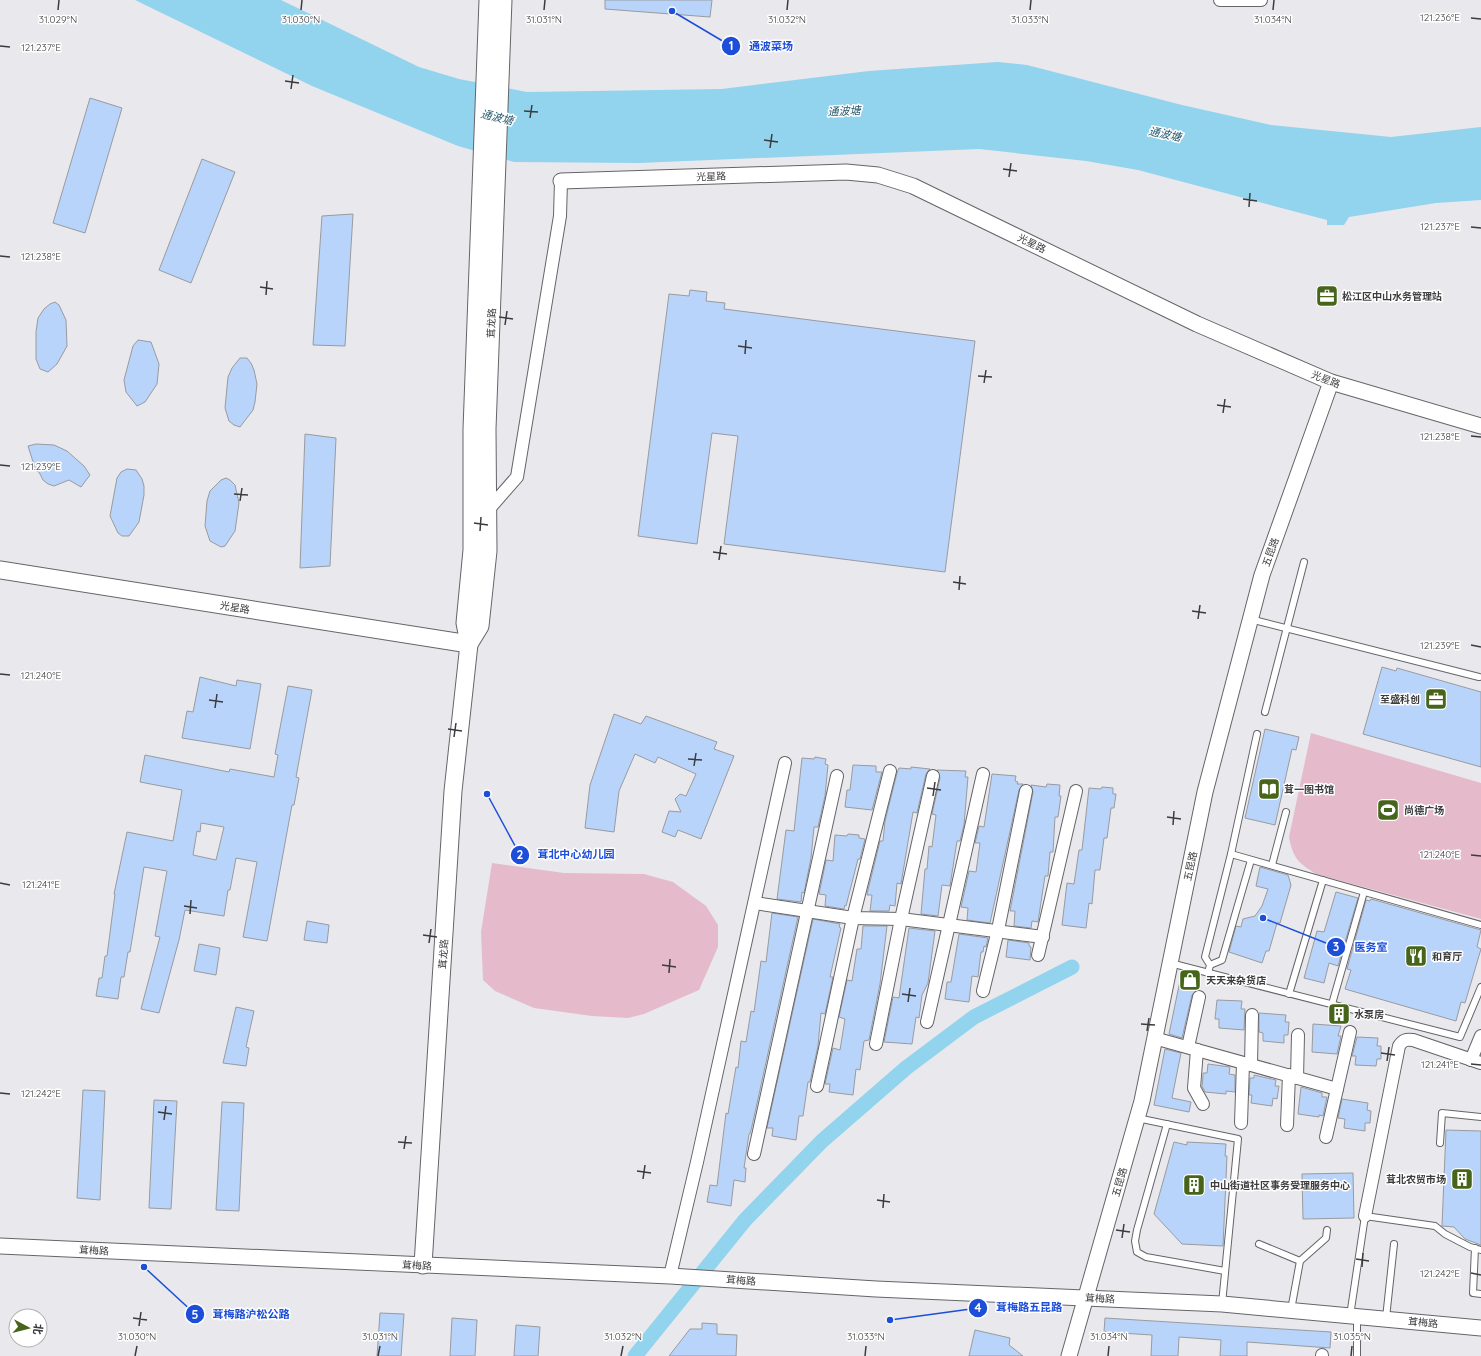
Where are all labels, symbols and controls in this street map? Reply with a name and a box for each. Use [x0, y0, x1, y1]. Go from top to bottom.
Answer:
text: 121.236°E [1420, 11, 1460, 24]
text: 31.029°N [39, 13, 77, 26]
text: 31.030°N [282, 13, 320, 26]
text: 31.031°N [526, 13, 562, 26]
text: 31.032°N [768, 13, 806, 26]
text: 31.033°N [1011, 13, 1049, 26]
text: 31.034°N [1254, 13, 1292, 26]
callout: 通波菜场 [721, 35, 801, 58]
text: 1 [729, 38, 733, 53]
text: 通波菜场 [749, 39, 793, 53]
text: 121.237°E [21, 41, 61, 54]
water label: 通波塘 [827, 103, 863, 119]
water label: 通波塘 [479, 106, 517, 128]
water label: 通波塘 [1147, 124, 1185, 145]
street label: 光星路 [696, 169, 726, 184]
text: 121.237°E [1420, 220, 1460, 233]
street label: 光星路 [1015, 231, 1048, 256]
text: 121.238°E [21, 250, 61, 263]
office icon: 松江区中山水务管理站 [1314, 283, 1340, 309]
place label: 松江区中山水务管理站 [1342, 290, 1442, 303]
street label: 茸龙路 [484, 308, 499, 338]
street label: 光星路 [1309, 368, 1342, 391]
text: 121.238°E [1420, 430, 1460, 443]
text: 121.239°E [21, 460, 61, 473]
street label: 五昆路 [1259, 536, 1282, 568]
street label: 光星路 [219, 599, 251, 616]
text: 121.239°E [1420, 639, 1460, 652]
text: 121.240°E [21, 669, 61, 682]
office icon: 至盛科创 [1423, 686, 1449, 712]
place label: 至盛科创 [1380, 693, 1420, 706]
library icon: 茸一图书馆 [1256, 776, 1282, 802]
place label: 茸一图书馆 [1284, 783, 1334, 796]
sports icon: 尚德广场 [1375, 797, 1401, 823]
place label: 尚德广场 [1404, 804, 1444, 817]
callout: 茸北中心幼儿园 [510, 843, 623, 866]
text: 2 [517, 847, 524, 862]
text: 茸北中心幼儿园 [538, 847, 615, 861]
text: 121.240°E [1420, 848, 1460, 861]
street label: 五昆路 [1181, 850, 1200, 882]
text: 121.241°E [22, 878, 60, 891]
callout: 医务室 [1326, 936, 1395, 959]
street label: 茸龙路 [436, 939, 451, 969]
text: 3 [1333, 939, 1339, 954]
text: 医务室 [1355, 940, 1388, 954]
restaurant icon: 和育厅 [1403, 943, 1429, 969]
place label: 和育厅 [1432, 950, 1462, 963]
shop icon: 天天来杂货店 [1177, 967, 1203, 993]
place label: 天天来杂货店 [1206, 974, 1266, 987]
building icon: 水泵房 [1326, 1001, 1352, 1027]
place label: 水泵房 [1354, 1008, 1384, 1021]
text: 121.241°E [1421, 1058, 1459, 1071]
text: 121.242°E [21, 1087, 61, 1100]
street label: 五昆路 [1109, 1166, 1130, 1198]
building icon: 茸北农贸市场 [1449, 1166, 1475, 1192]
building icon: 中山街道社区事务受理服务中心 [1181, 1172, 1207, 1198]
place label: 茸北农贸市场 [1386, 1173, 1446, 1186]
place label: 中山街道社区事务受理服务中心 [1210, 1179, 1350, 1192]
street label: 茸梅路 [79, 1243, 109, 1258]
street label: 茸梅路 [402, 1258, 432, 1273]
text: 121.242°E [1420, 1267, 1460, 1280]
street label: 茸梅路 [726, 1273, 756, 1288]
street label: 茸梅路 [1085, 1291, 1115, 1306]
callout: 茸梅路五昆路 [968, 1296, 1070, 1319]
text: 4 [974, 1300, 982, 1315]
text: 茸梅路五昆路 [996, 1300, 1063, 1314]
callout: 茸梅路沪松公路 [185, 1303, 298, 1326]
text: 5 [192, 1307, 199, 1322]
text: 茸梅路沪松公路 [213, 1307, 290, 1321]
north arrow [8, 1308, 48, 1348]
street label: 茸梅路 [1407, 1315, 1438, 1330]
text: 北 [30, 1323, 46, 1336]
text: 31.030°N [118, 1330, 156, 1343]
text: 31.031°N [362, 1330, 398, 1343]
text: 31.032°N [604, 1330, 642, 1343]
text: 31.033°N [847, 1330, 885, 1343]
text: 31.034°N [1090, 1330, 1128, 1343]
text: 31.035°N [1333, 1330, 1371, 1343]

